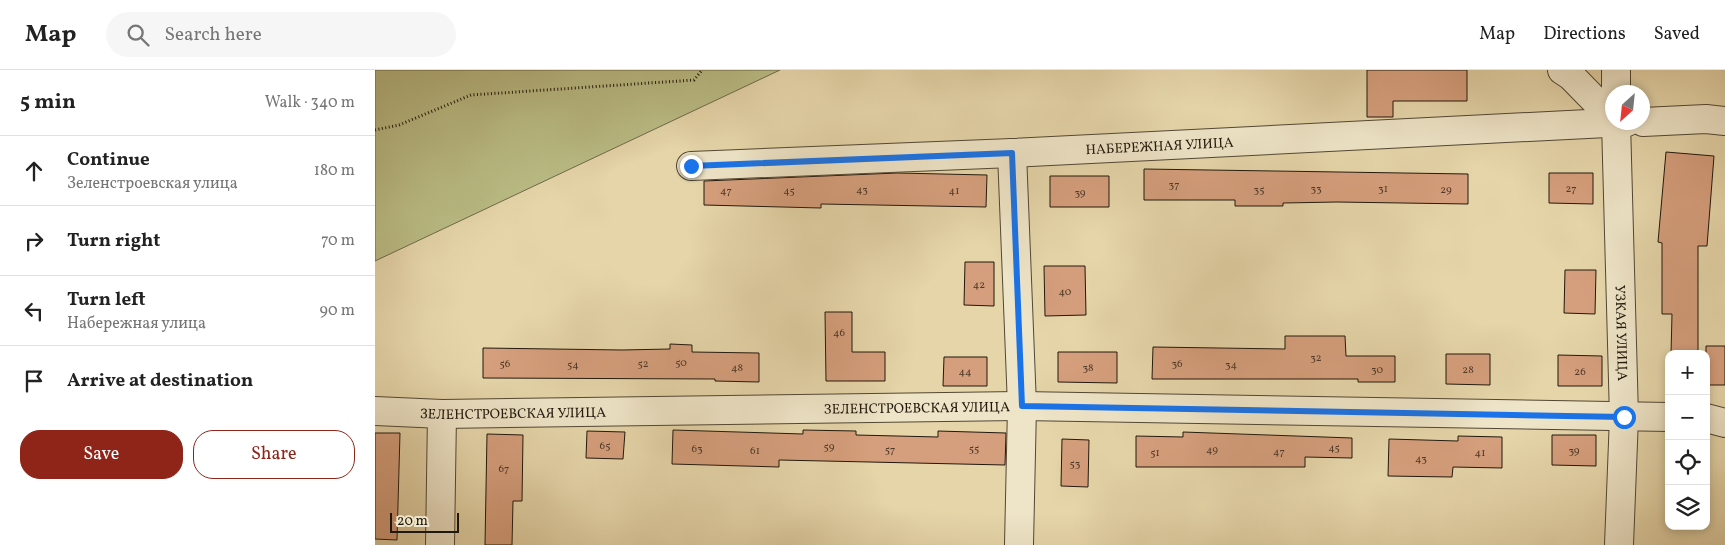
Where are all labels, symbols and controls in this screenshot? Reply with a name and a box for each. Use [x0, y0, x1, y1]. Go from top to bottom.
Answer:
search box [106, 12, 456, 57]
text: Map [25, 18, 76, 52]
icon: search [124, 21, 152, 49]
text: Search here [164, 22, 262, 48]
text: Map [1479, 22, 1515, 47]
text: Directions [1543, 22, 1626, 47]
text: Saved [1654, 22, 1700, 47]
north arrow [1605, 85, 1650, 130]
text: 5 min [20, 88, 76, 117]
text: Walk · 340 m [265, 92, 355, 114]
street label: НАБЕРЕЖНАЯ УЛИЦА [1085, 134, 1234, 160]
text: Continue [67, 147, 150, 173]
route end [680, 155, 703, 178]
icon: ahead [20, 157, 48, 185]
text: 180 m [314, 160, 355, 182]
text: Зеленстроевская улица [67, 173, 238, 195]
house number: 37 [1169, 178, 1179, 193]
house number: 33 [1310, 182, 1322, 197]
house number: 31 [1378, 182, 1388, 197]
house number: 27 [1566, 182, 1576, 197]
house number: 43 [856, 183, 868, 198]
house number: 35 [1254, 183, 1264, 198]
house number: 29 [1440, 183, 1452, 198]
house number: 47 [720, 184, 732, 199]
house number: 45 [783, 184, 795, 199]
house number: 41 [949, 184, 959, 199]
house number: 39 [1074, 186, 1086, 201]
icon: right [20, 227, 48, 255]
text: Turn right [67, 228, 160, 254]
text: 70 m [321, 230, 355, 252]
house number: 42 [973, 278, 985, 293]
house number: 40 [1059, 285, 1072, 300]
street label: УЗКАЯ УЛИЦА [1609, 285, 1631, 382]
text: Turn left [67, 287, 146, 313]
icon: left [20, 297, 48, 325]
text: 90 m [319, 300, 355, 322]
text: Набережная улица [67, 313, 206, 335]
house number: 46 [833, 326, 845, 341]
map controls [1665, 350, 1710, 530]
button: + [1665, 350, 1710, 395]
house number: 32 [1310, 351, 1322, 366]
house number: 50 [675, 356, 687, 371]
house number: 56 [500, 357, 511, 372]
house number: 52 [637, 357, 649, 372]
house number: 36 [1171, 357, 1183, 372]
house number: 54 [567, 358, 579, 373]
house number: 34 [1225, 358, 1238, 373]
house number: 48 [731, 361, 743, 376]
house number: 38 [1082, 361, 1094, 376]
house number: 30 [1371, 363, 1383, 378]
house number: 28 [1462, 363, 1474, 378]
house number: 44 [958, 365, 972, 380]
house number: 26 [1574, 365, 1586, 380]
icon: arrive [20, 367, 48, 395]
text: Arrive at destination [67, 368, 253, 394]
button: − [1665, 395, 1710, 440]
street label: ЗЕЛЕНСТРОЕВСКАЯ УЛИЦА [824, 398, 1010, 420]
street label: ЗЕЛЕНСТРОЕВСКАЯ УЛИЦА [419, 404, 606, 425]
route start [1613, 406, 1636, 429]
button: Save [20, 430, 183, 479]
button: Share [193, 430, 355, 479]
house number: 65 [600, 439, 610, 454]
house number: 59 [824, 440, 835, 455]
button: locate [1665, 440, 1710, 485]
house number: 45 [1328, 441, 1340, 456]
house number: 63 [691, 442, 703, 457]
house number: 55 [969, 442, 979, 457]
house number: 57 [885, 443, 895, 458]
house number: 49 [1206, 443, 1218, 458]
house number: 61 [750, 444, 760, 459]
house number: 39 [1568, 444, 1580, 459]
house number: 47 [1273, 445, 1285, 460]
house number: 51 [1150, 446, 1160, 461]
house number: 41 [1475, 446, 1485, 461]
house number: 43 [1415, 452, 1427, 467]
house number: 53 [1070, 457, 1081, 472]
house number: 67 [499, 462, 509, 477]
button: layers [1665, 485, 1710, 530]
scale bar [390, 510, 459, 533]
text: 20 m [397, 512, 428, 531]

